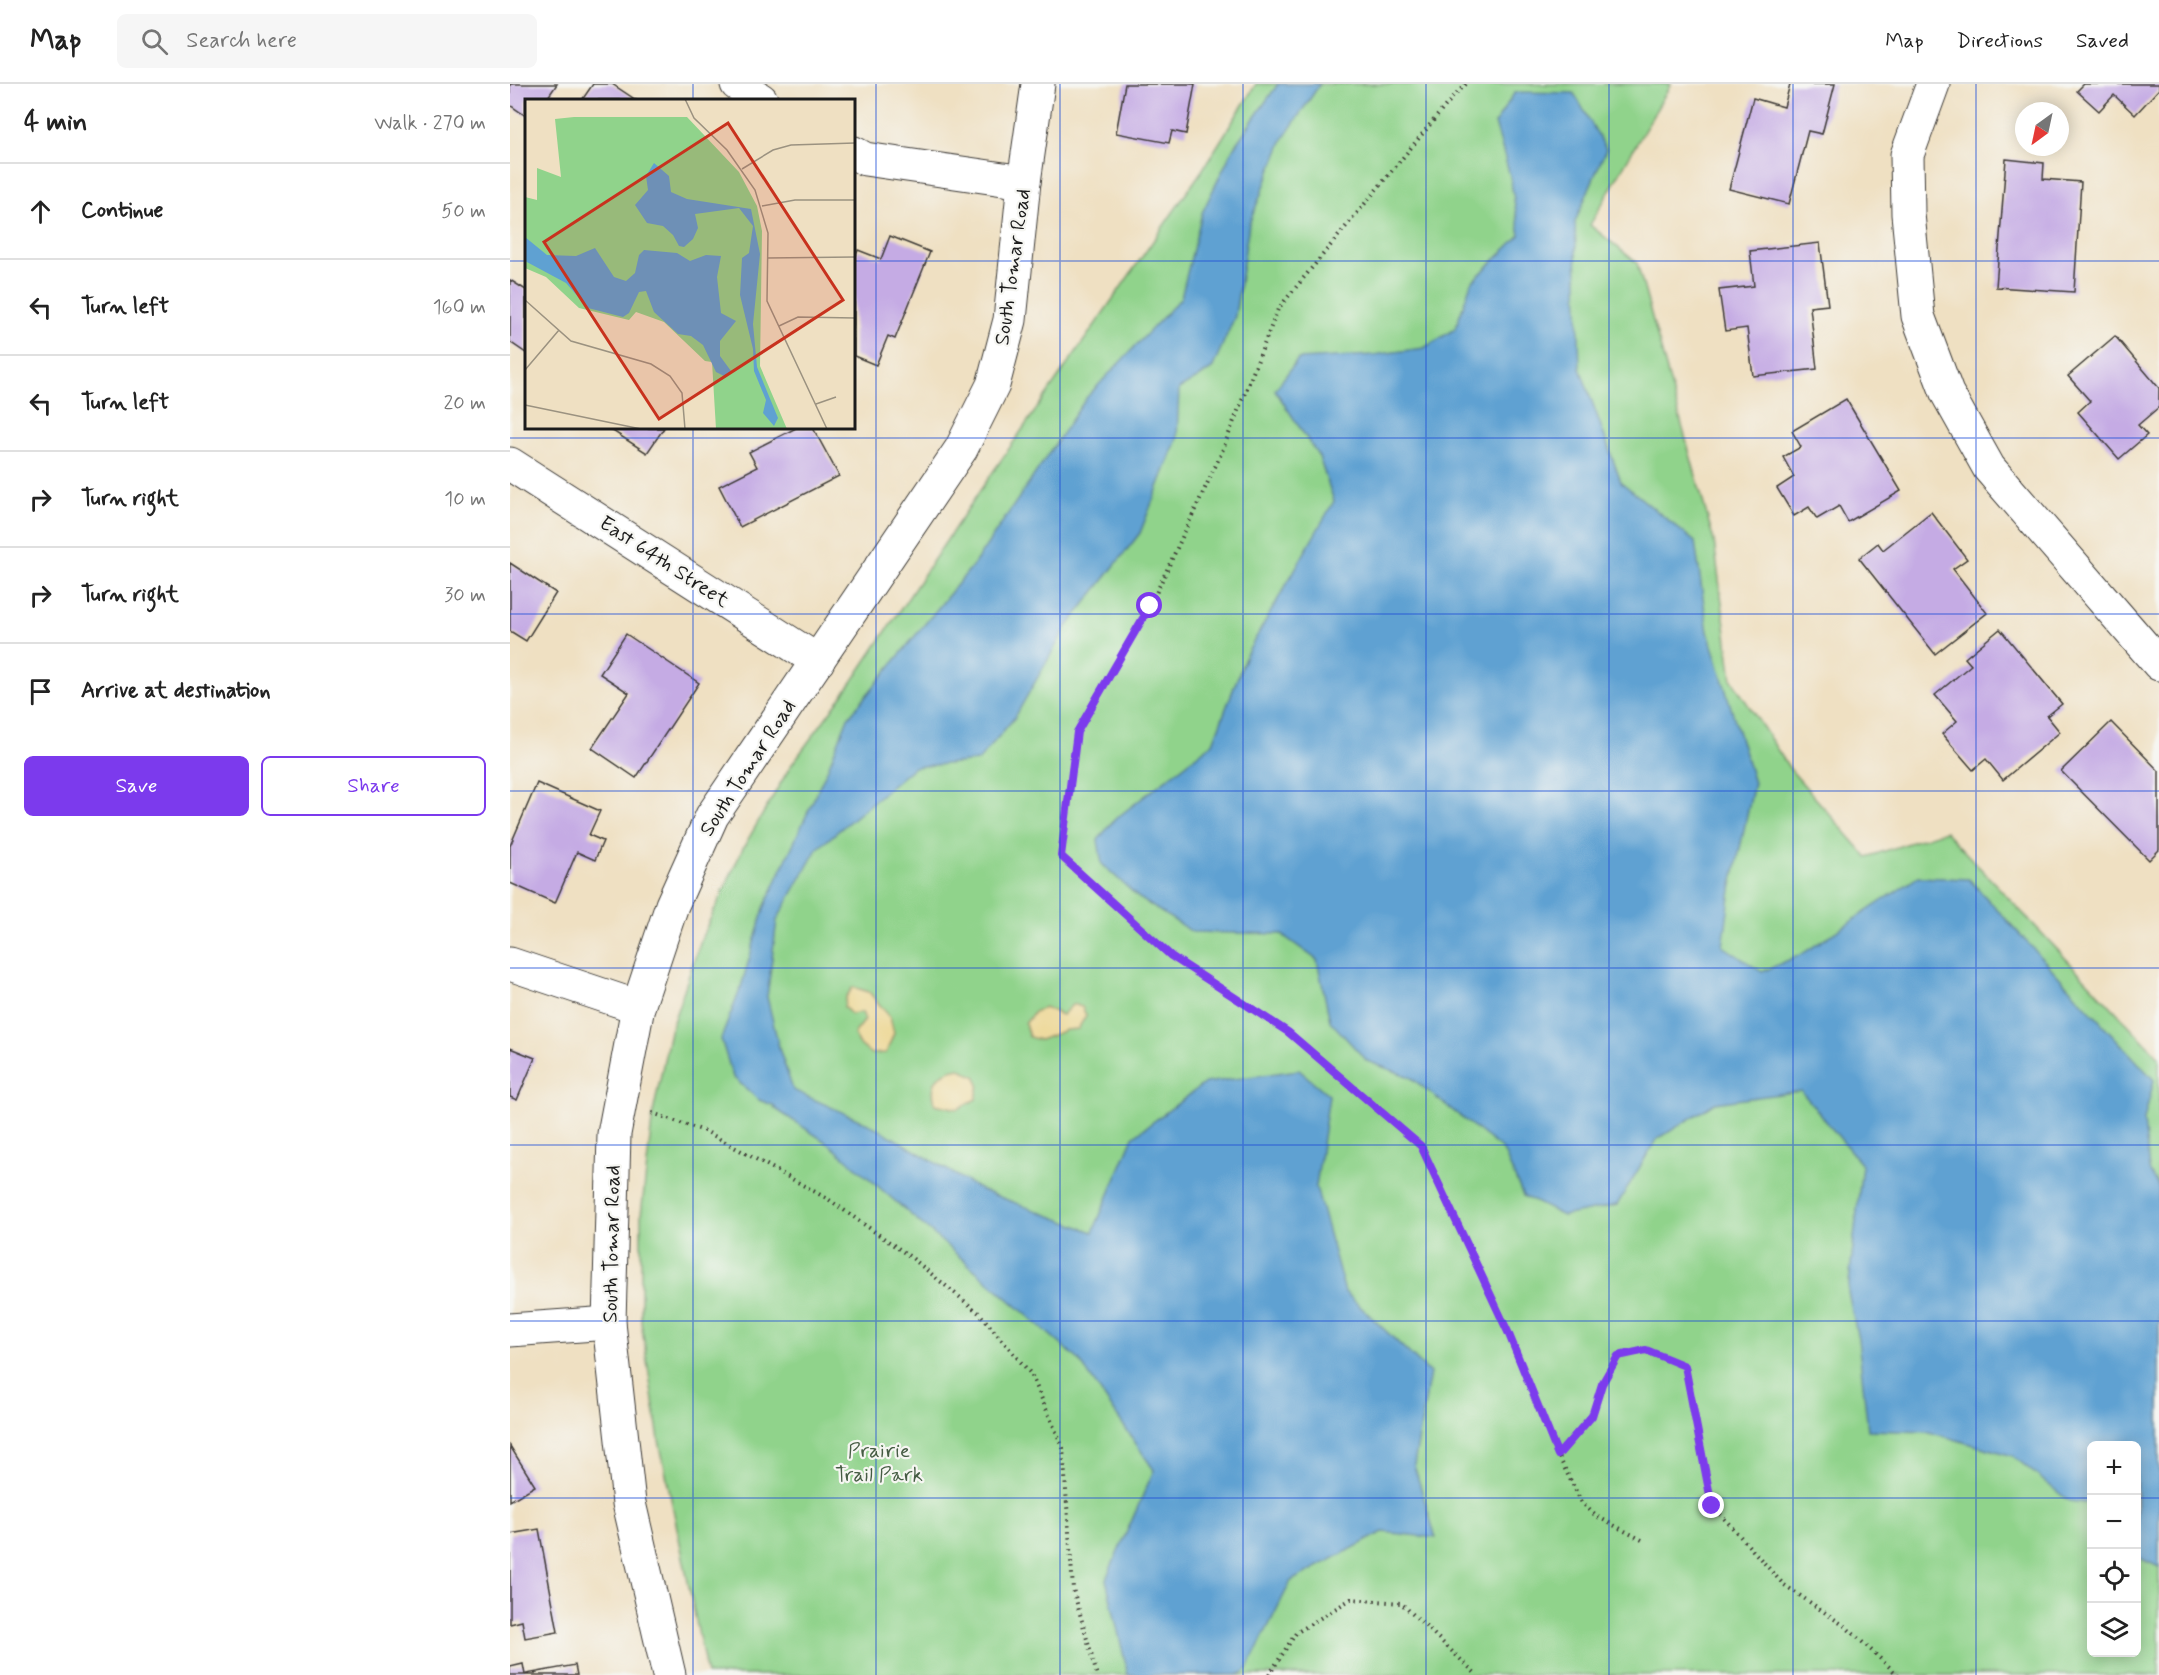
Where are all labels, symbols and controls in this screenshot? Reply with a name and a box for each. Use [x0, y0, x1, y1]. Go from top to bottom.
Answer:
search box [117, 14, 537, 68]
text: Map [30, 23, 81, 60]
icon: search [138, 25, 171, 58]
text: Search here [186, 27, 297, 55]
text: Map [1885, 27, 1924, 55]
text: Directions [1957, 27, 2043, 55]
text: Saved [2076, 27, 2129, 55]
inset map [525, 99, 855, 429]
north arrow [2015, 102, 2069, 156]
text: 4 min [24, 106, 87, 140]
text: Walk · 270 m [374, 110, 486, 137]
street label: South Tomar Road [988, 187, 1038, 347]
icon: ahead [24, 195, 57, 228]
text: Continue [81, 197, 163, 225]
text: 50 m [441, 198, 486, 225]
icon: left [24, 291, 57, 324]
text: Turn left [81, 293, 169, 321]
text: 160 m [433, 294, 486, 321]
icon: left [24, 387, 57, 420]
text: Turn left [81, 389, 169, 417]
text: 20 m [443, 390, 486, 417]
icon: right [24, 483, 57, 516]
text: Turn right [81, 485, 179, 513]
text: 10 m [444, 486, 486, 513]
street label: East 64th Street [594, 509, 735, 615]
icon: right [24, 579, 57, 612]
text: Turn right [81, 581, 179, 609]
text: 30 m [444, 582, 486, 609]
route start [1136, 592, 1162, 618]
icon: arrive [24, 675, 57, 708]
text: Arrive at destination [81, 677, 271, 705]
street label: South Tomar Road [693, 694, 803, 842]
button: Save [24, 756, 249, 816]
button: Share [261, 756, 486, 816]
street label: South Tomar Road [597, 1165, 627, 1323]
park label: Prairie Trail Park [835, 1437, 923, 1489]
map controls [2087, 1441, 2141, 1657]
button: + [2087, 1441, 2141, 1495]
route end [1698, 1492, 1724, 1518]
button: − [2087, 1495, 2141, 1549]
button: locate [2087, 1549, 2141, 1603]
button: layers [2087, 1603, 2141, 1657]

